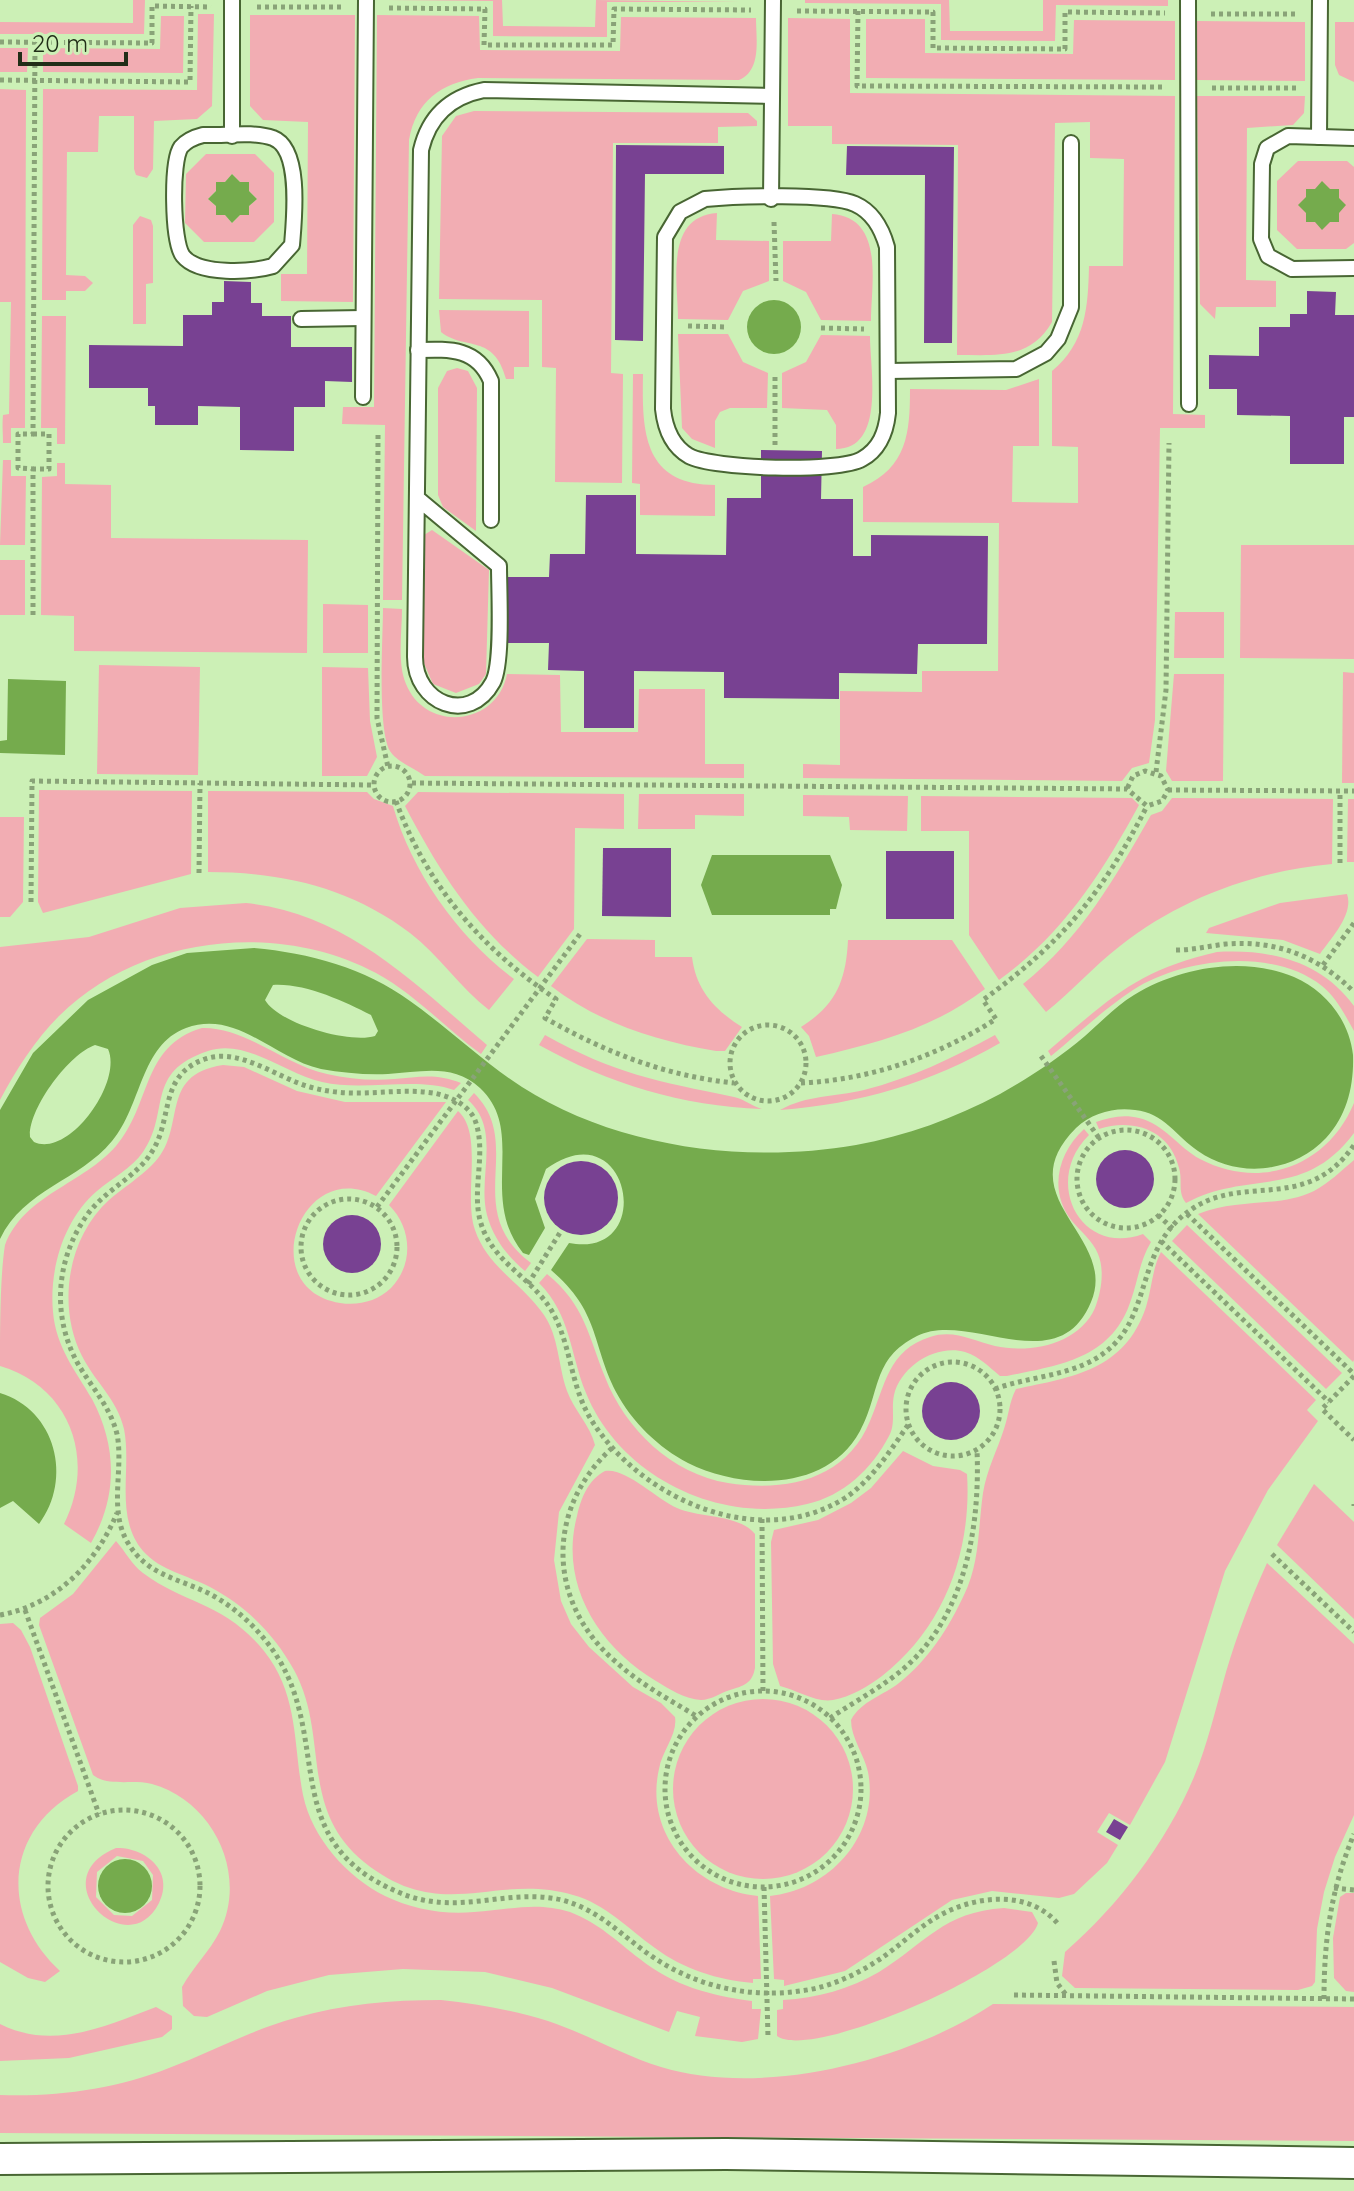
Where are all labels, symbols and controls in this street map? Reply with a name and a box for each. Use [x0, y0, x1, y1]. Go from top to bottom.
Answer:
scale bar [20, 16, 126, 66]
text: 20 m [32, 28, 88, 58]

